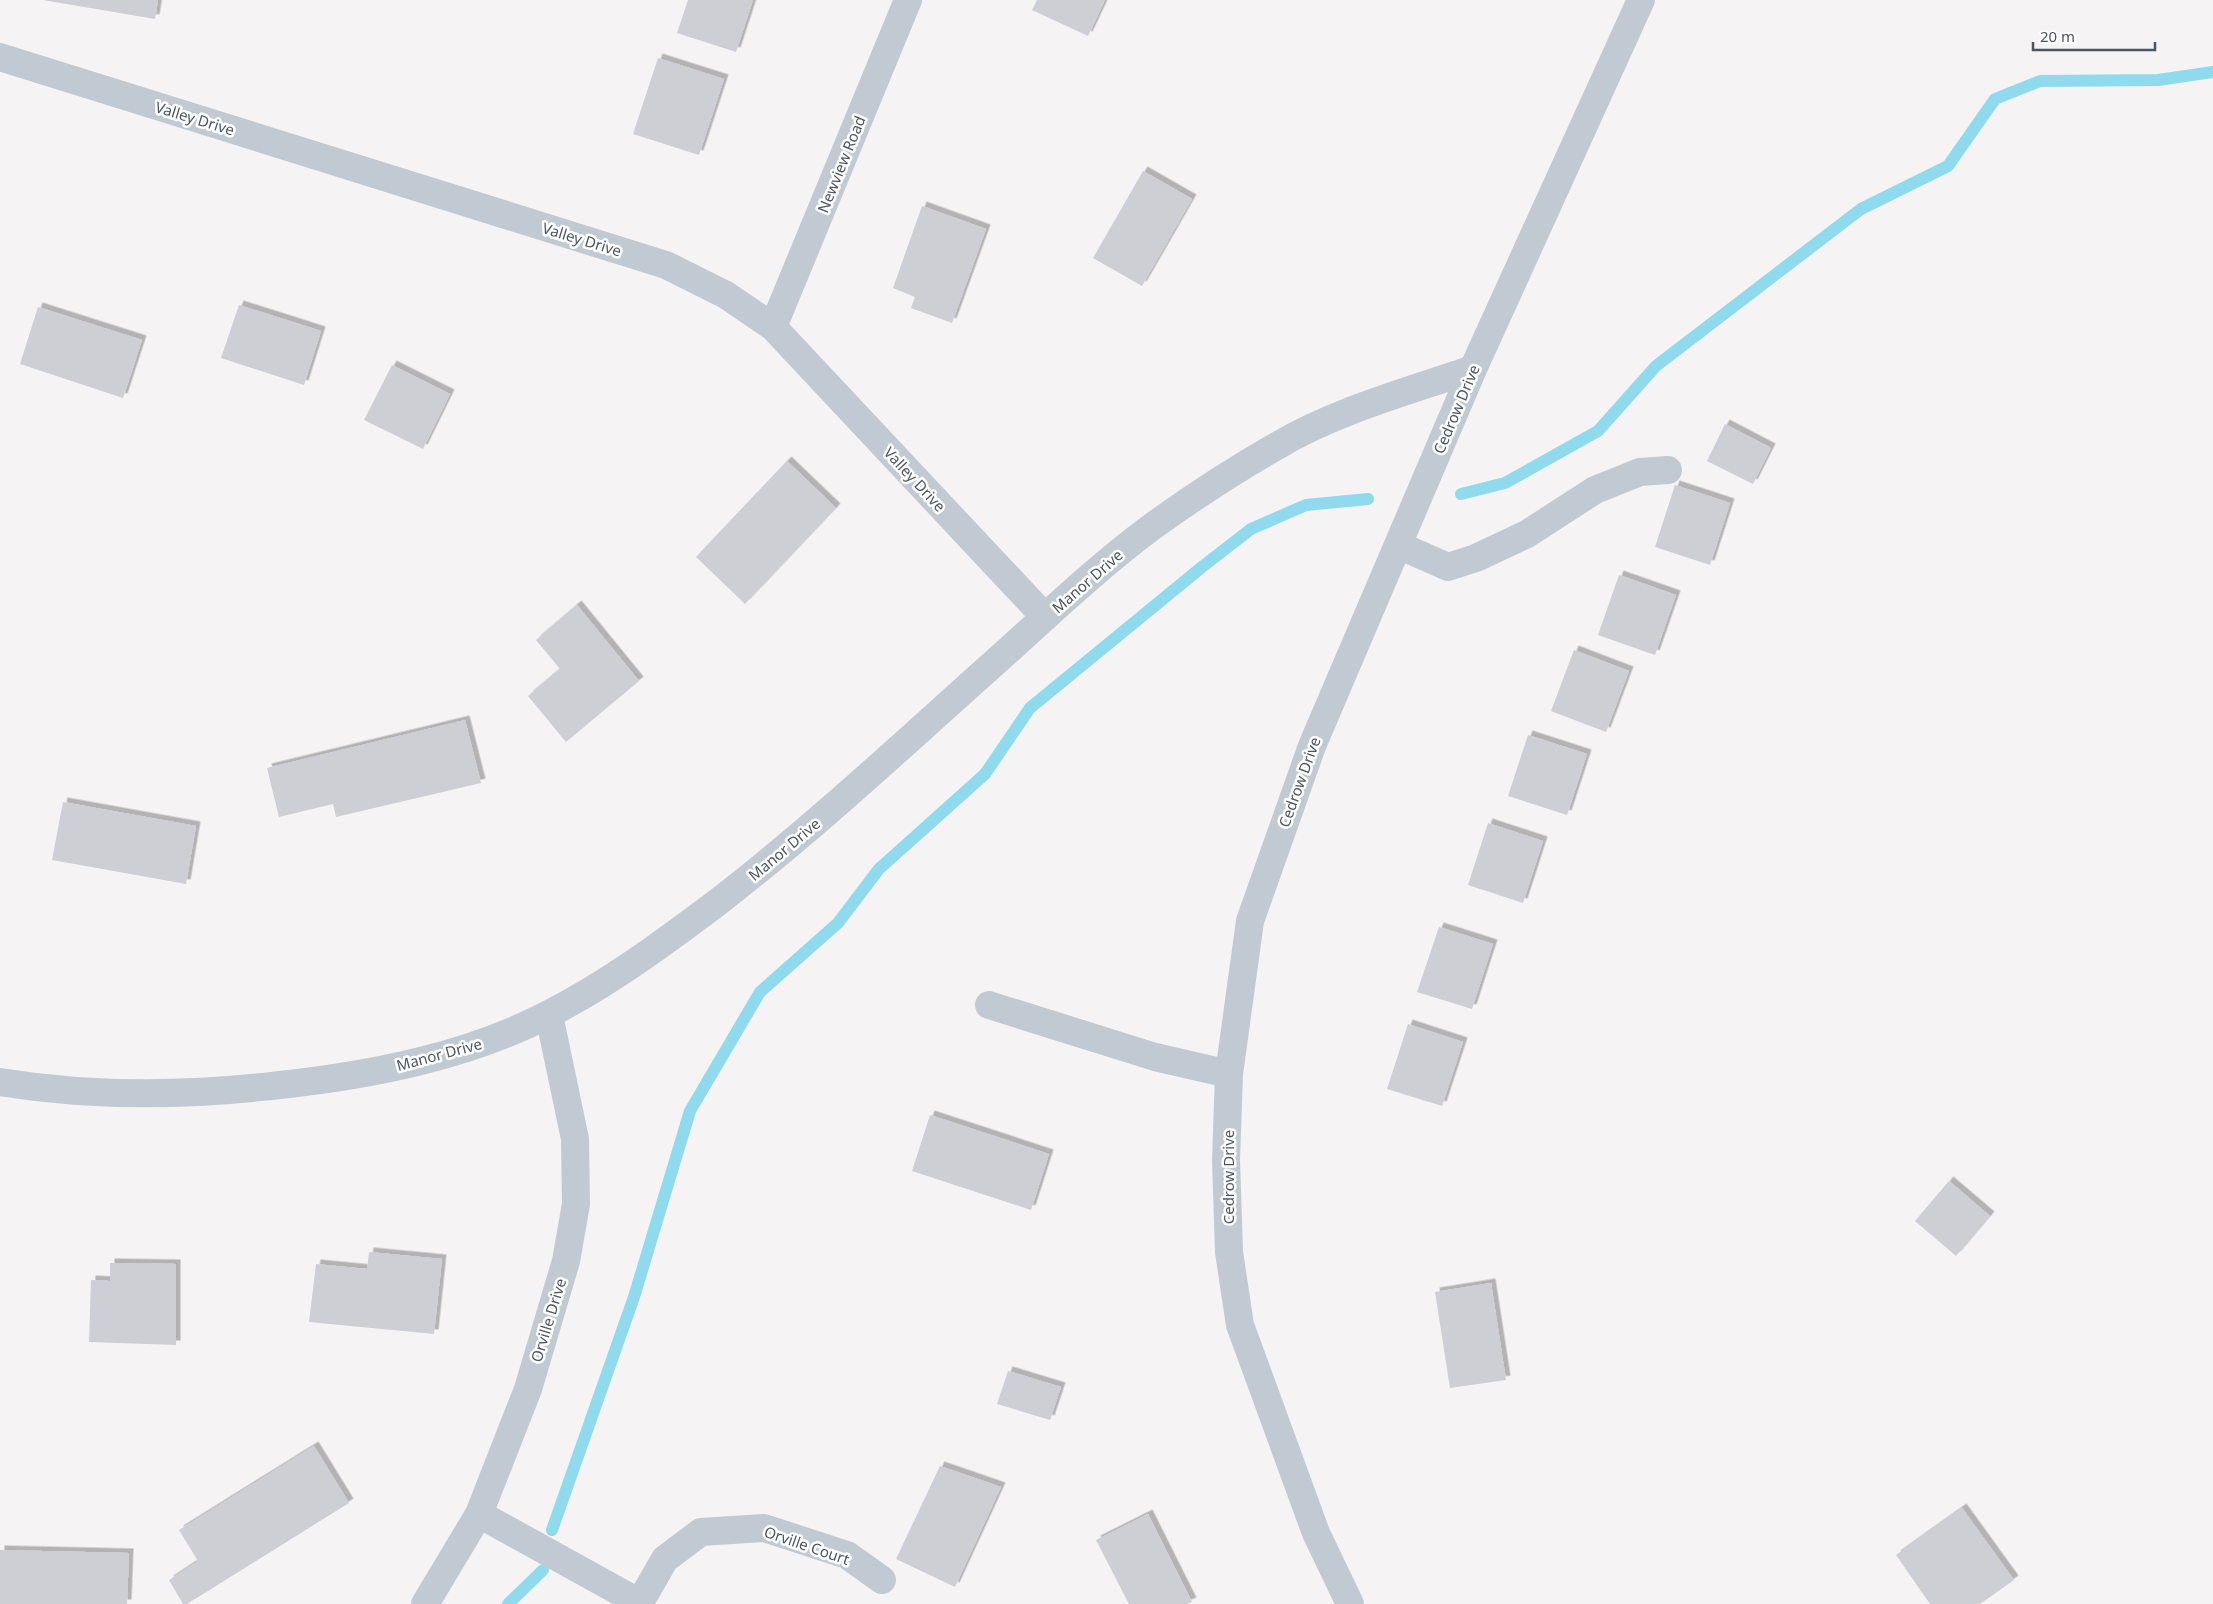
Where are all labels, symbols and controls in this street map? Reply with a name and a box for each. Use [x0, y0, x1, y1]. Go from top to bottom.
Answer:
scale bar [2033, 20, 2156, 52]
text: 20 m [2040, 26, 2075, 46]
street label: Valley Drive [153, 96, 237, 140]
street label: Newview Road [812, 113, 870, 215]
street label: Valley Drive [540, 217, 624, 261]
street label: Cedrow Drive [1428, 362, 1484, 456]
street label: Valley Drive [880, 442, 950, 516]
street label: Manor Drive [1047, 545, 1127, 617]
street label: Cedrow Drive [1273, 734, 1325, 830]
street label: Manor Drive [744, 813, 824, 885]
street label: Manor Drive [394, 1033, 484, 1075]
street label: Cedrow Drive [1218, 1130, 1238, 1224]
street label: Orville Drive [526, 1276, 570, 1364]
street label: Orville Court [762, 1521, 853, 1569]

